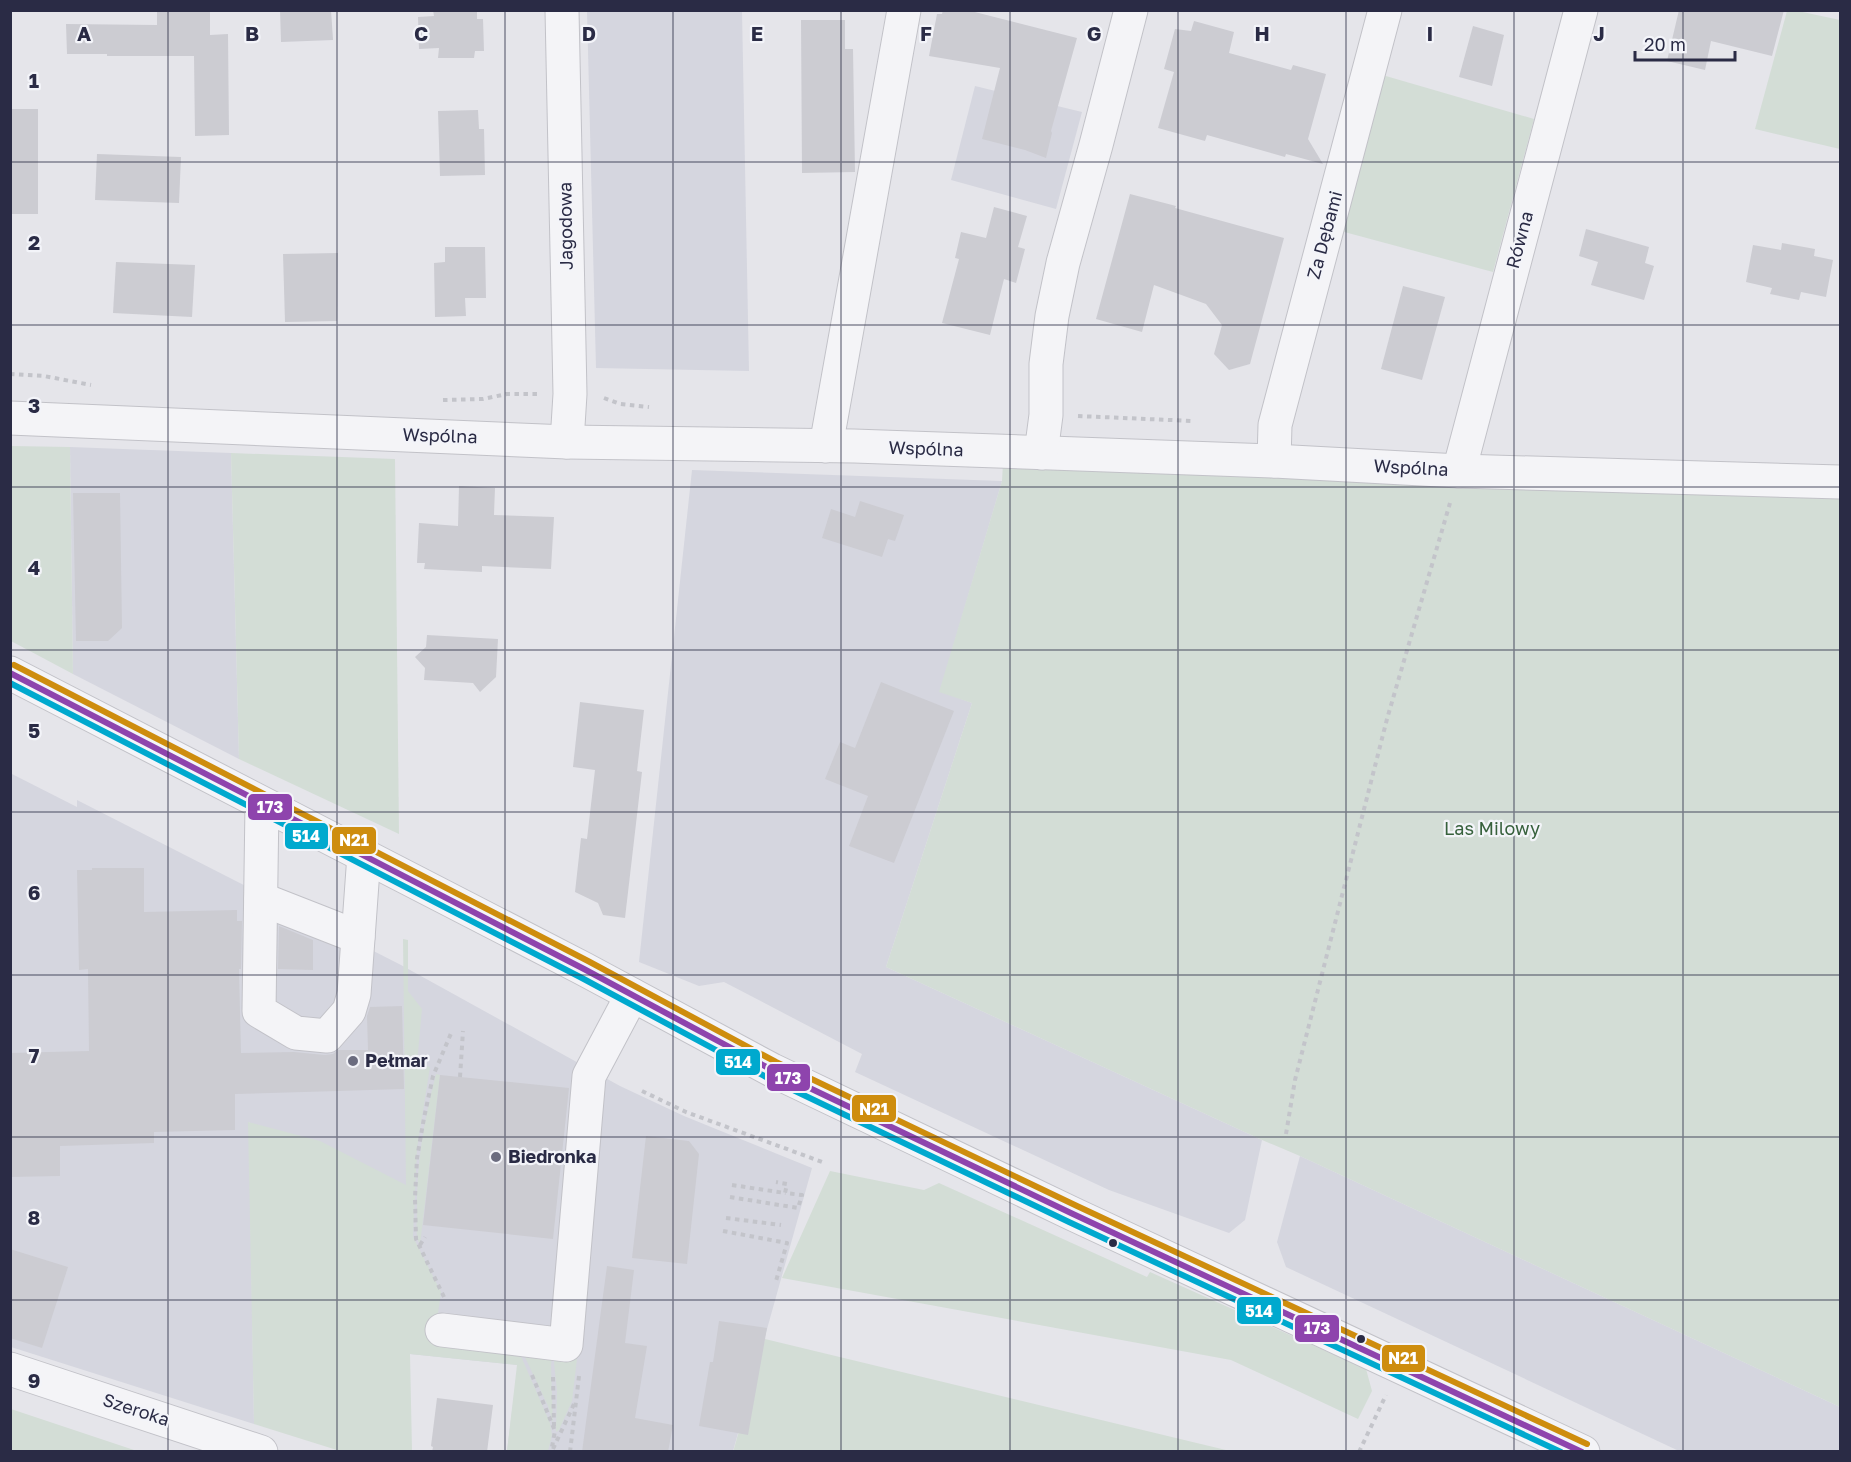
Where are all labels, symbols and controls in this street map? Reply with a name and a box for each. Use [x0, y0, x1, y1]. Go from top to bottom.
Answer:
text: A [77, 21, 91, 45]
text: B [245, 21, 259, 45]
text: C [414, 21, 428, 45]
text: D [582, 21, 596, 45]
text: E [751, 21, 763, 45]
text: F [920, 21, 932, 45]
text: G [1087, 21, 1101, 45]
text: H [1254, 21, 1270, 45]
text: I [1427, 21, 1433, 45]
text: J [1593, 21, 1605, 45]
scale bar [1635, 24, 1736, 62]
text: 20 m [1644, 33, 1686, 55]
text: 1 [29, 68, 39, 92]
street label: Jagodowa [553, 182, 577, 270]
street label: Za Dębami [1302, 188, 1346, 281]
street label: Równa [1501, 209, 1537, 271]
text: 2 [28, 230, 40, 254]
text: 3 [28, 393, 40, 417]
street label: Wspólna [402, 423, 478, 447]
street label: Wspólna [888, 436, 964, 460]
street label: Wspólna [1373, 454, 1449, 480]
text: 4 [28, 555, 40, 579]
text: 5 [28, 718, 40, 742]
line badge: 173 [247, 793, 293, 821]
text: 173 [257, 797, 284, 817]
park label: Las Milowy [1444, 817, 1540, 839]
line badge: 514 [284, 822, 329, 850]
text: 514 [292, 826, 320, 846]
line badge: N21 [331, 826, 377, 855]
text: N21 [339, 830, 369, 850]
text: 6 [28, 880, 40, 904]
text: 7 [29, 1043, 40, 1067]
line badge: 514 [715, 1048, 761, 1076]
place label: Pełmar [365, 1049, 428, 1071]
text: 514 [724, 1052, 752, 1072]
marker: Pełmar [346, 1054, 360, 1068]
line badge: 173 [766, 1063, 811, 1092]
text: 173 [775, 1068, 802, 1088]
line badge: N21 [851, 1094, 897, 1123]
text: N21 [859, 1099, 889, 1119]
place label: Biedronka [508, 1145, 596, 1167]
marker: Biedronka [489, 1150, 503, 1164]
text: 8 [28, 1205, 40, 1229]
unlabelled marker [1107, 1237, 1119, 1249]
line badge: 514 [1236, 1296, 1282, 1325]
text: 514 [1245, 1301, 1273, 1321]
line badge: 173 [1294, 1314, 1340, 1343]
text: 173 [1304, 1318, 1331, 1338]
unlabelled marker [1355, 1333, 1367, 1345]
line badge: N21 [1381, 1344, 1426, 1373]
text: N21 [1388, 1348, 1418, 1368]
text: 9 [28, 1368, 40, 1392]
street label: Szeroka [100, 1388, 172, 1430]

